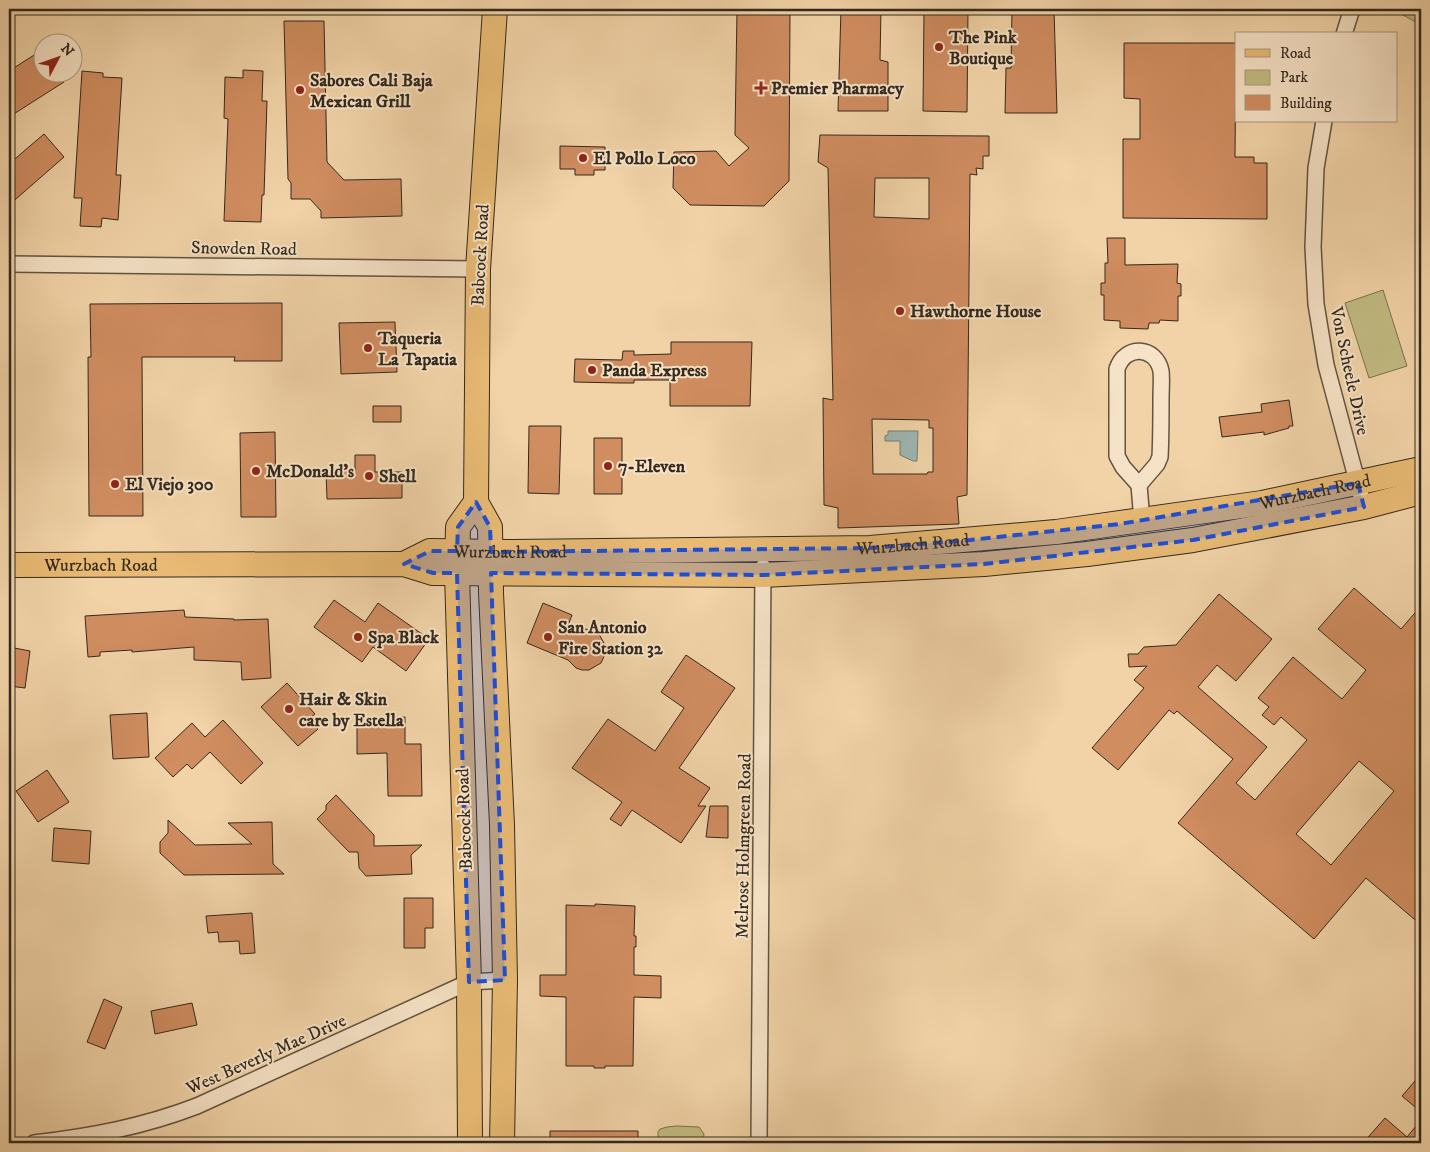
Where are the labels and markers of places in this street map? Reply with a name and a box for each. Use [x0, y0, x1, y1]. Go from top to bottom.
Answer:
place label: The Pink Boutique [948, 27, 1018, 70]
marker: The Pink Boutique [933, 41, 945, 53]
place label: Sabores Cali Baja Mexican Grill [310, 70, 433, 113]
place label: Premier Pharmacy [771, 78, 904, 100]
marker: Premier Pharmacy [755, 82, 767, 94]
marker: Sabores Cali Baja Mexican Grill [294, 84, 306, 96]
place label: El Pollo Loco [593, 148, 696, 170]
marker: El Pollo Loco [577, 152, 589, 164]
place label: Hawthorne House [910, 301, 1042, 323]
marker: Hawthorne House [894, 305, 906, 317]
place label: Taqueria La Tapatia [377, 328, 457, 371]
marker: Taqueria La Tapatia [362, 342, 374, 354]
place label: Panda Express [602, 360, 707, 382]
marker: Panda Express [586, 364, 598, 376]
place label: 7-Eleven [618, 456, 686, 478]
marker: 7-Eleven [602, 460, 614, 472]
place label: McDonald's [266, 461, 354, 483]
marker: McDonald's [250, 465, 262, 477]
place label: Shell [379, 466, 417, 488]
marker: Shell [363, 470, 375, 482]
place label: El Viejo 300 [125, 474, 214, 496]
marker: El Viejo 300 [109, 478, 121, 490]
place label: San Antonio Fire Station 32 [558, 617, 664, 660]
place label: Spa Black [368, 627, 440, 649]
marker: Spa Black [352, 631, 364, 643]
marker: San Antonio Fire Station 32 [542, 631, 554, 643]
place label: Hair & Skin care by Estella [299, 689, 404, 732]
marker: Hair & Skin care by Estella [283, 703, 295, 715]

